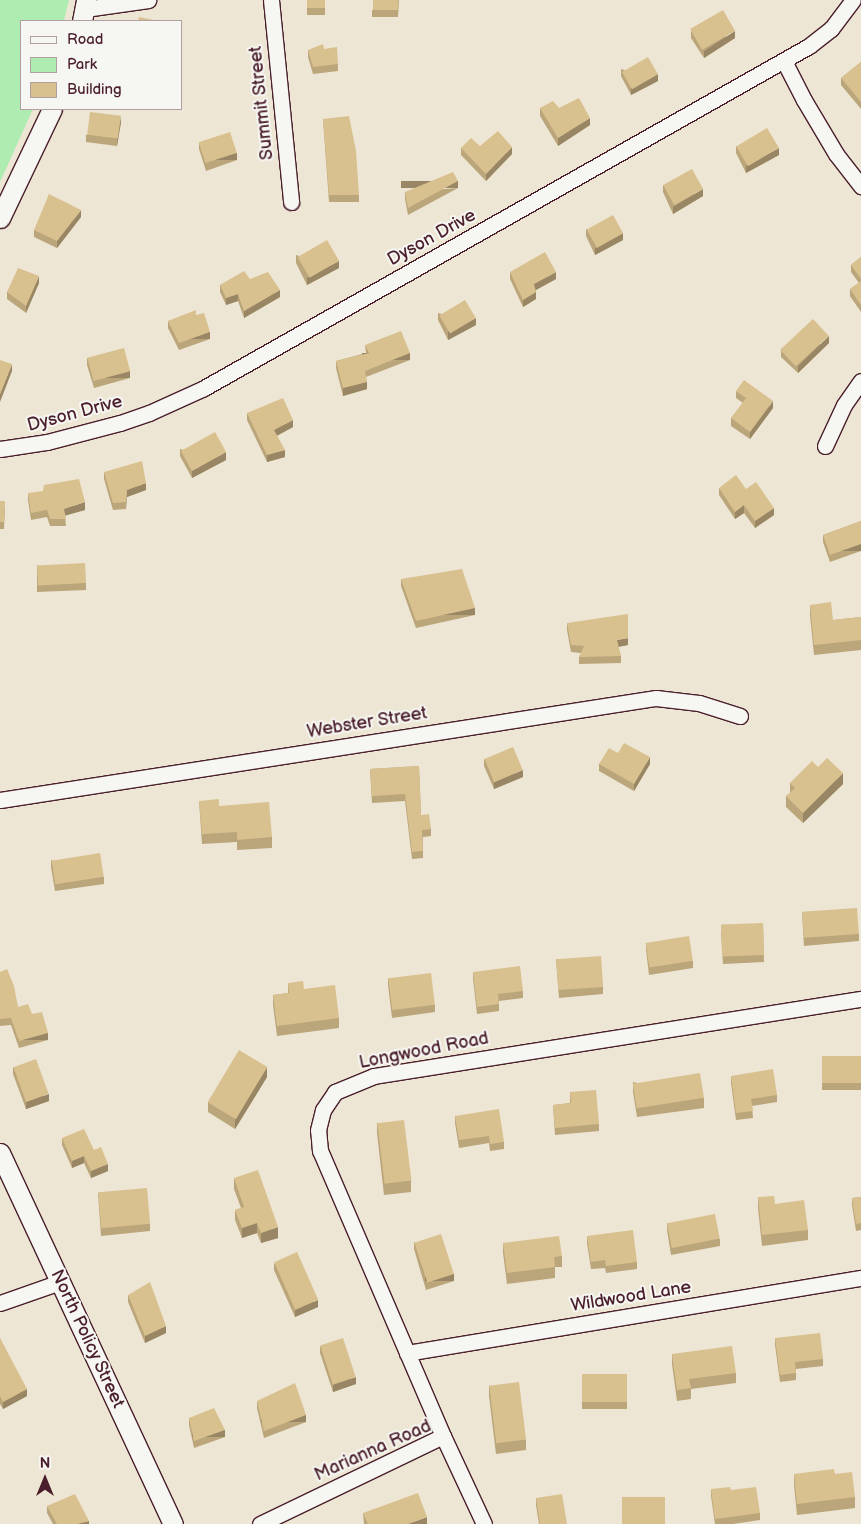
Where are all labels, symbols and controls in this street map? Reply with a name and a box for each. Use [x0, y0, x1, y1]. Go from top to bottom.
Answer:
legend [20, 20, 182, 110]
text: Road [67, 30, 103, 49]
street label: Summit Street [245, 45, 279, 161]
text: Park [67, 55, 97, 74]
text: Building [67, 80, 122, 99]
street label: Dyson Drive [384, 205, 480, 271]
street label: Dyson Drive [25, 391, 125, 437]
street label: Webster Street [305, 703, 429, 743]
street label: Longwood Road [357, 1028, 491, 1074]
street label: North Policy Street [45, 1266, 129, 1412]
street label: Wildwood Lane [569, 1277, 693, 1317]
street label: Marianna Road [311, 1416, 435, 1486]
north arrow [20, 1454, 70, 1504]
text: N [40, 1455, 50, 1472]

